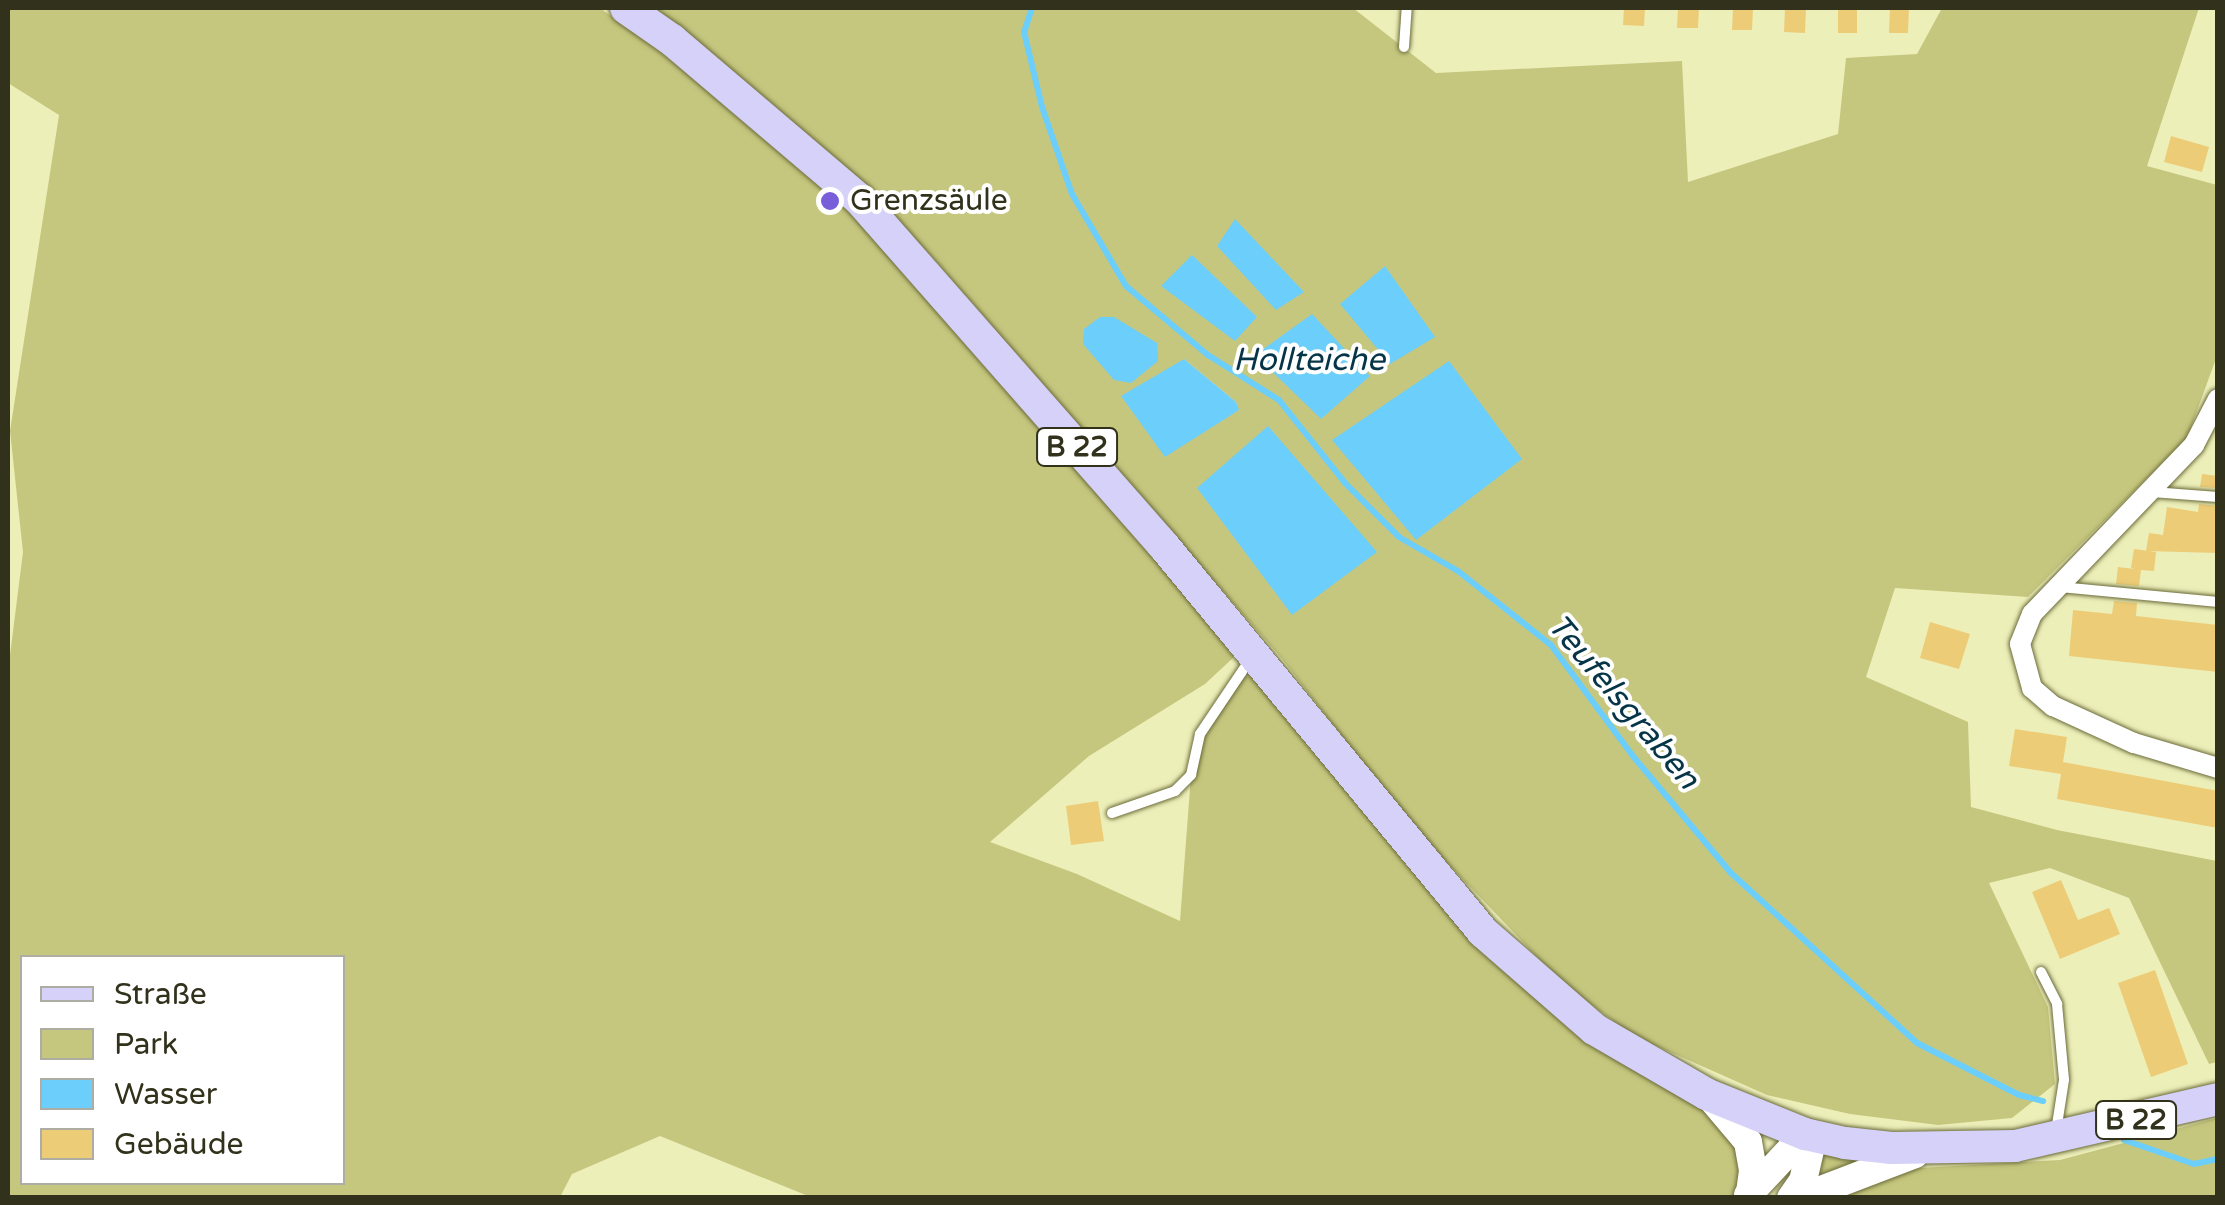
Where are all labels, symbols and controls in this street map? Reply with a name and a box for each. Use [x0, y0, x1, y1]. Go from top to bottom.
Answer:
place label: Grenzsäule [850, 183, 1008, 219]
marker: Grenzsäule [819, 190, 841, 212]
water label: Hollteiche [1233, 341, 1385, 379]
road number: B 22 [1034, 424, 1120, 470]
water label: Teufelsgraben [1539, 607, 1707, 797]
legend [20, 955, 345, 1185]
text: Straße [114, 976, 207, 1013]
text: Park [114, 1026, 178, 1063]
text: Wasser [114, 1076, 217, 1113]
road number: B 22 [2094, 1097, 2178, 1143]
text: Gebäude [114, 1126, 244, 1163]

